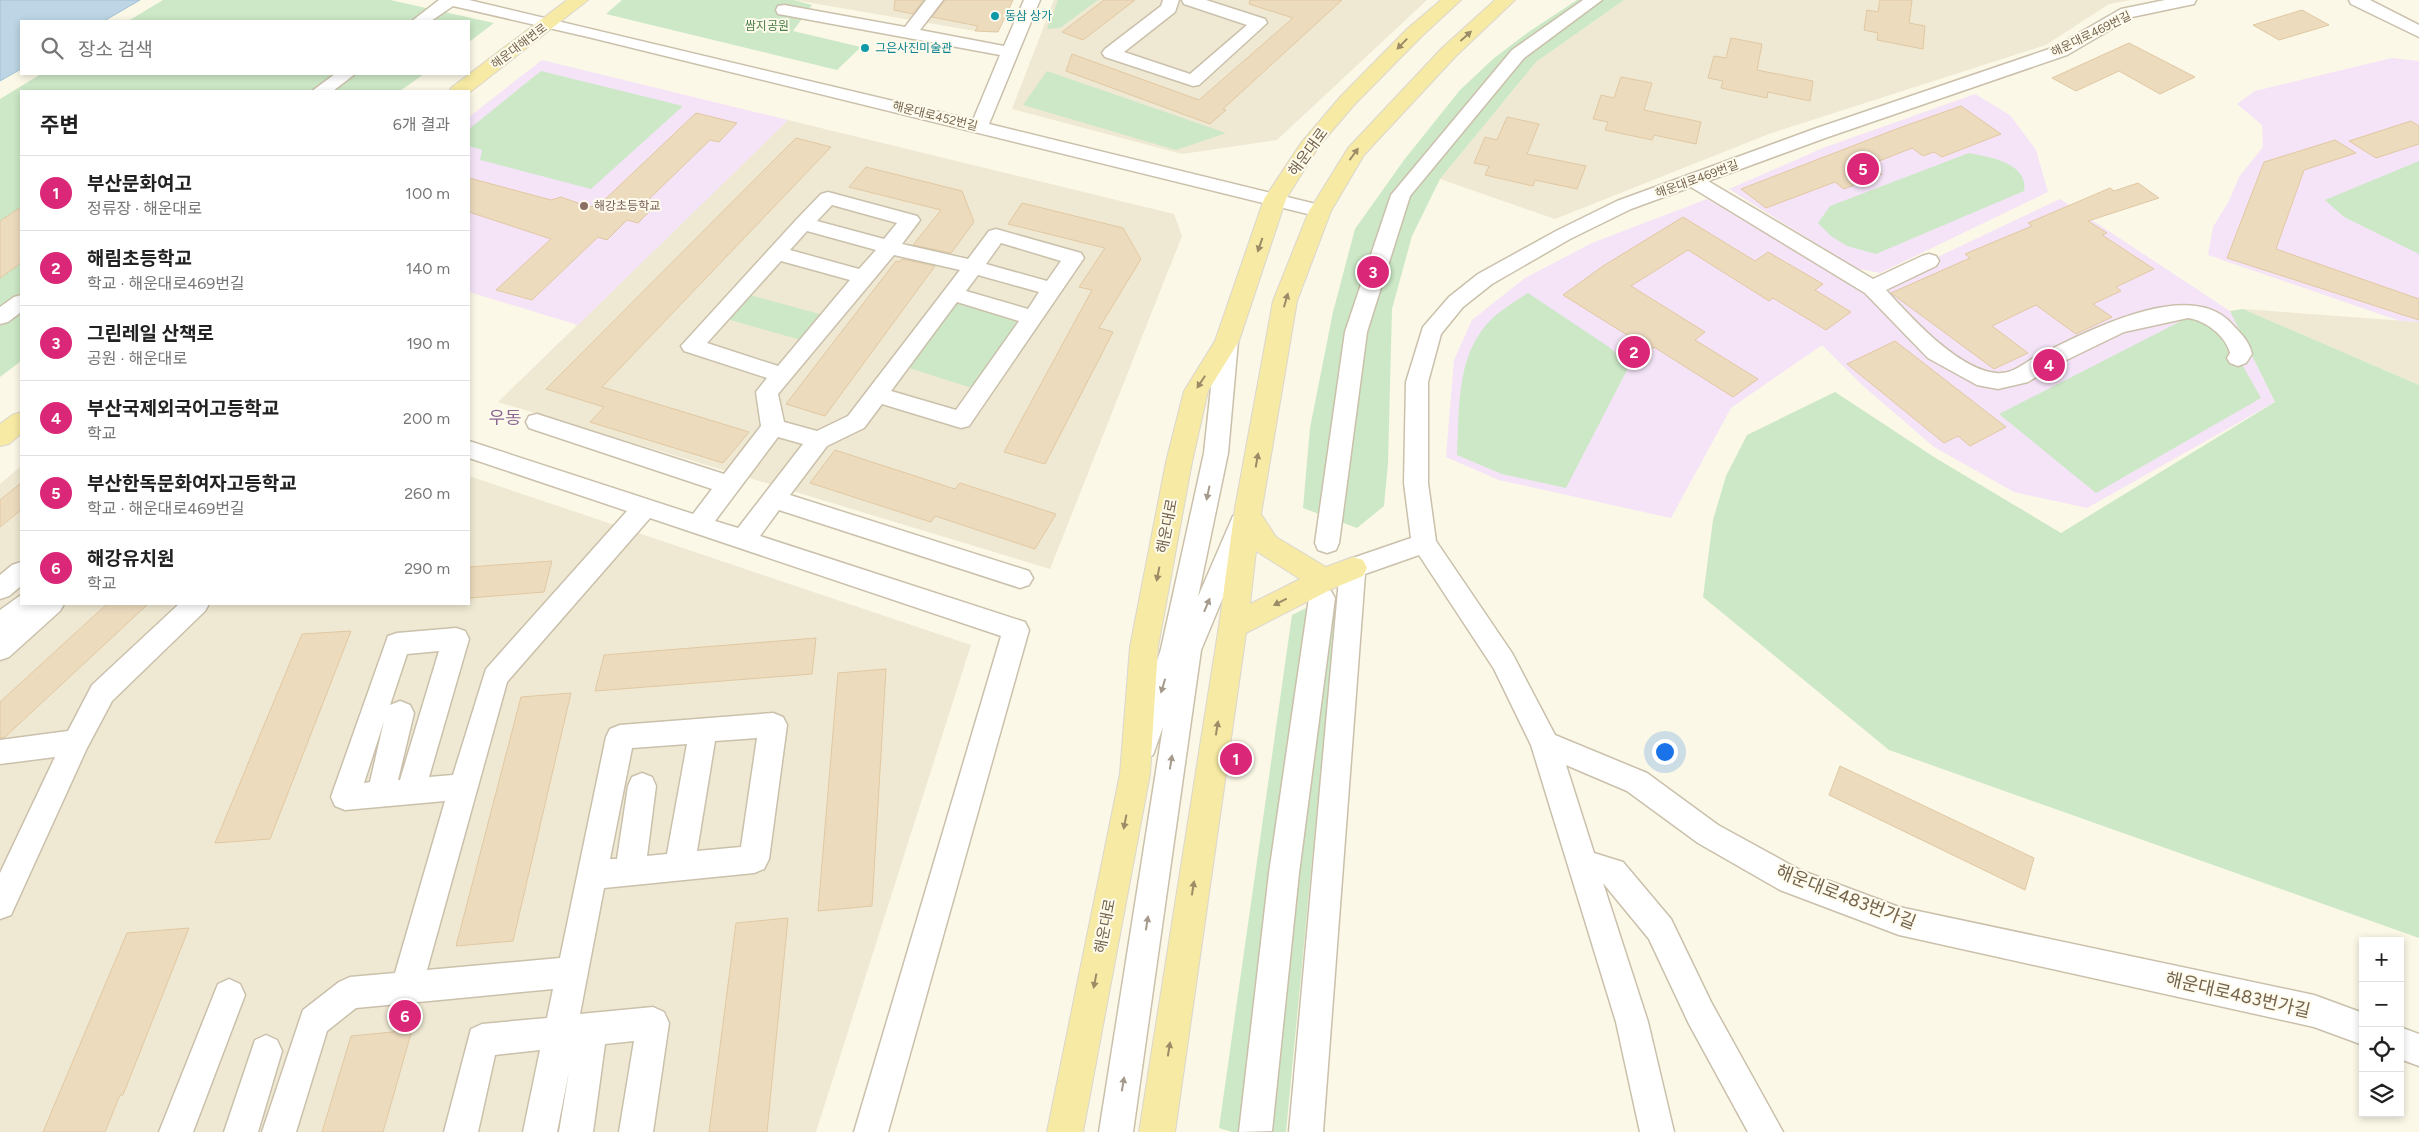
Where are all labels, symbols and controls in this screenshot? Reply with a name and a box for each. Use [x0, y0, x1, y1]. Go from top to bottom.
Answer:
place label: 동삼 상가 [1005, 9, 1052, 23]
street label: 해운대로469번길 [2049, 9, 2133, 59]
marker: 동삼 상가 [989, 10, 1001, 22]
park label: 쌈지공원 [745, 19, 789, 33]
search box [20, 20, 470, 75]
street label: 해운대해변로 [488, 20, 550, 72]
one-way arrow [1460, 30, 1472, 42]
icon: search [38, 34, 66, 62]
text: 장소 검색 [78, 38, 153, 61]
one-way arrow [1397, 38, 1409, 50]
place label: 그은사진미술관 [875, 41, 952, 55]
marker: 그은사진미술관 [859, 42, 871, 54]
street label: 해운대로452번길 [891, 99, 979, 133]
text: 주변 [40, 112, 79, 137]
text: 6개 결과 [393, 115, 450, 134]
street label: 해운대로 [1284, 124, 1332, 180]
one-way arrow [1349, 147, 1359, 160]
pin: 5 [1847, 150, 1879, 188]
street label: 해운대로469번길 [1654, 157, 1740, 201]
text: 부산문화여고 [87, 172, 192, 195]
text: 1 [53, 184, 59, 203]
text: 100 m [405, 184, 450, 203]
text: 정류장 · 해운대로 [87, 199, 202, 218]
place label: 해강초등학교 [594, 199, 660, 213]
marker: 해강초등학교 [578, 200, 590, 212]
one-way arrow [1256, 238, 1264, 253]
text: 해림초등학교 [87, 247, 192, 270]
pin: 3 [1357, 253, 1389, 291]
text: 2 [51, 259, 61, 278]
text: 140 m [406, 259, 450, 278]
text: 학교 · 해운대로469번길 [87, 274, 245, 293]
one-way arrow [1282, 292, 1290, 308]
text: 그린레일 산책로 [87, 322, 214, 345]
pin: 2 [1618, 333, 1650, 371]
text: 3 [52, 334, 60, 353]
text: 190 m [407, 334, 450, 353]
pin: 4 [2033, 346, 2065, 384]
text: 공원 · 해운대로 [87, 349, 187, 368]
one-way arrow [1196, 376, 1206, 389]
text: 부산국제외국어고등학교 [87, 397, 279, 420]
district label: 우동 [488, 407, 522, 429]
text: 4 [51, 409, 61, 428]
text: 200 m [403, 409, 450, 428]
text: 학교 [87, 424, 116, 443]
one-way arrow [1253, 452, 1261, 467]
text: 부산한독문화여자고등학교 [87, 472, 297, 495]
text: 5 [51, 484, 61, 503]
text: 260 m [404, 484, 450, 503]
one-way arrow [1203, 486, 1211, 502]
street label: 해운대로 [1153, 497, 1181, 555]
text: 학교 · 해운대로469번길 [87, 499, 245, 518]
text: 해강유치원 [87, 547, 174, 570]
text: 6 [51, 559, 61, 578]
text: 290 m [404, 559, 450, 578]
one-way arrow [1153, 567, 1161, 583]
text: 학교 [87, 574, 116, 593]
one-way arrow [1204, 598, 1212, 612]
one-way arrow [1273, 598, 1287, 606]
one-way arrow [1158, 678, 1166, 693]
one-way arrow [1214, 719, 1222, 735]
your location [1652, 739, 1678, 765]
pin: 1 [1220, 740, 1252, 778]
one-way arrow [1168, 754, 1176, 770]
one-way arrow [1121, 814, 1129, 830]
street label: 해운대로483번가길 [1773, 860, 1919, 934]
one-way arrow [1189, 880, 1197, 896]
street label: 해운대로 [1091, 897, 1119, 955]
one-way arrow [1144, 915, 1152, 931]
map controls [2359, 937, 2404, 1117]
button: + [2359, 937, 2404, 982]
street label: 해운대로483번가길 [2163, 968, 2313, 1022]
one-way arrow [1090, 974, 1098, 990]
button: − [2359, 982, 2404, 1027]
pin: 6 [389, 997, 421, 1035]
button: locate [2359, 1027, 2404, 1072]
one-way arrow [1165, 1041, 1173, 1057]
button: layers [2359, 1072, 2404, 1117]
one-way arrow [1119, 1075, 1127, 1091]

